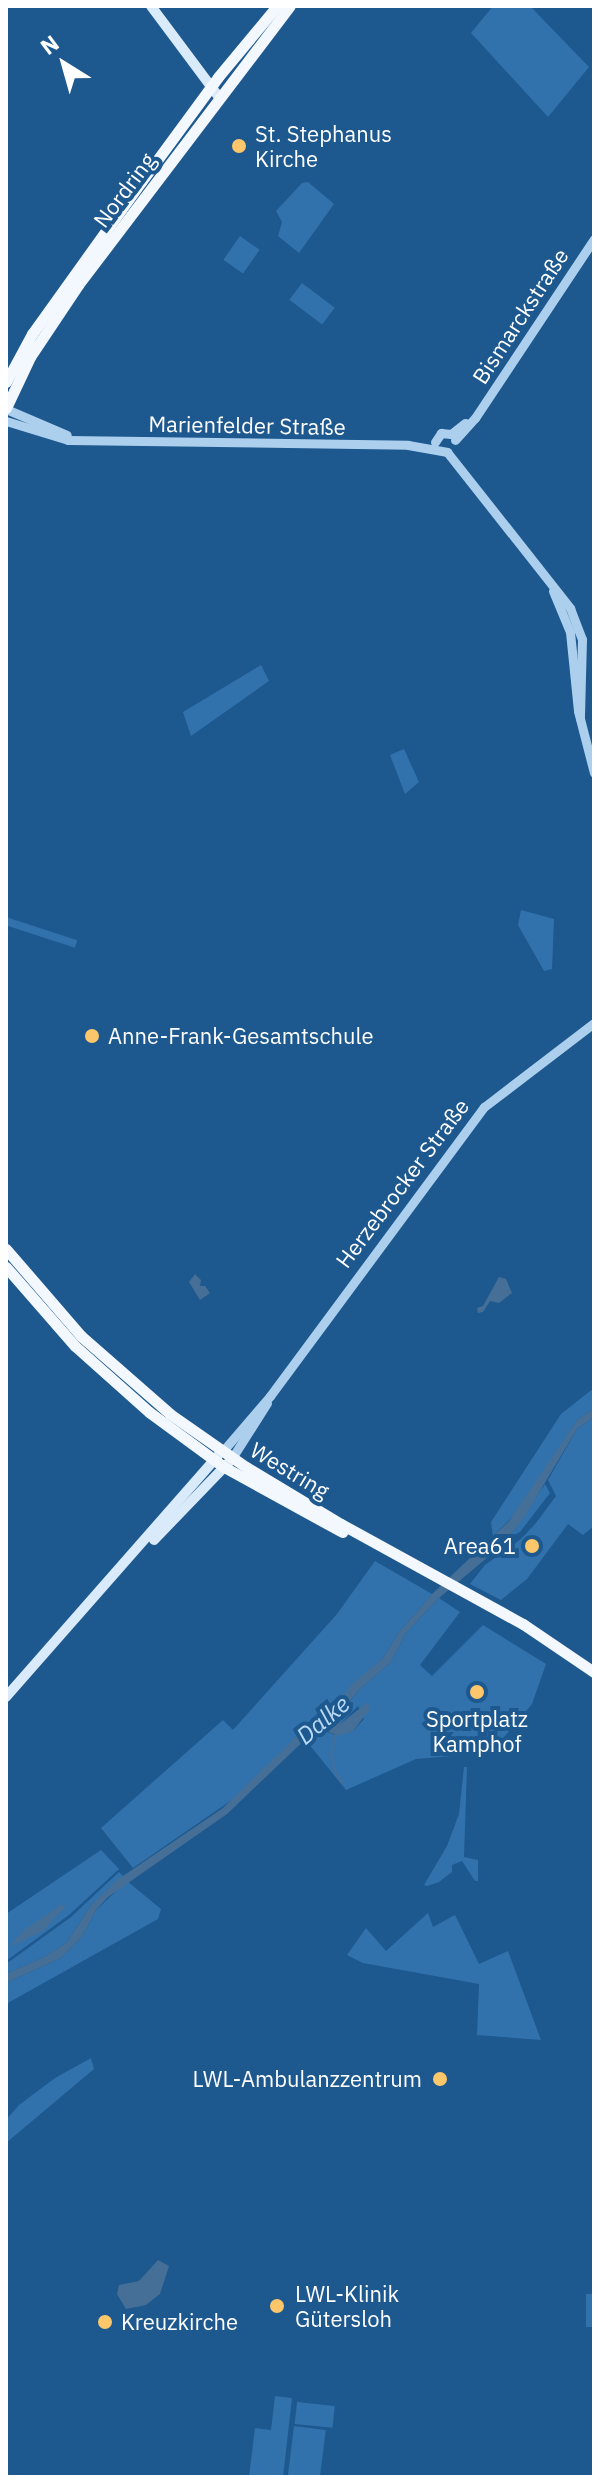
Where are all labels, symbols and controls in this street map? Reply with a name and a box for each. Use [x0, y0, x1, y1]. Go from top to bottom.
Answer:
north arrow [24, 24, 104, 104]
text: N [34, 28, 64, 61]
place label: St. Stephanus Kirche [255, 120, 392, 172]
marker: St. Stephanus Kirche [230, 137, 248, 155]
street label: Nordring [88, 148, 160, 232]
street label: Bismarckstraße [466, 243, 574, 389]
street label: Marienfelder Straße [148, 410, 346, 440]
place label: Anne-Frank-Gesamtschule [108, 1023, 374, 1049]
marker: Anne-Frank-Gesamtschule [83, 1027, 101, 1045]
street label: Herzebrocker Straße [330, 1093, 474, 1273]
street label: Westring [246, 1436, 334, 1504]
place label: Area61 [444, 1533, 516, 1559]
marker: Area61 [523, 1537, 541, 1555]
marker: Sportplatz Kamphof [468, 1683, 486, 1701]
water label: Dalke [291, 1690, 355, 1750]
place label: Sportplatz Kamphof [426, 1705, 528, 1756]
place label: LWL-Ambulanzzentrum [192, 2066, 422, 2092]
marker: LWL-Ambulanzzentrum [429, 2068, 451, 2090]
place label: LWL-Klinik Gütersloh [295, 2280, 399, 2332]
marker: LWL-Klinik Gütersloh [266, 2295, 288, 2317]
place label: Kreuzkirche [121, 2309, 238, 2335]
marker: Kreuzkirche [96, 2313, 114, 2331]

